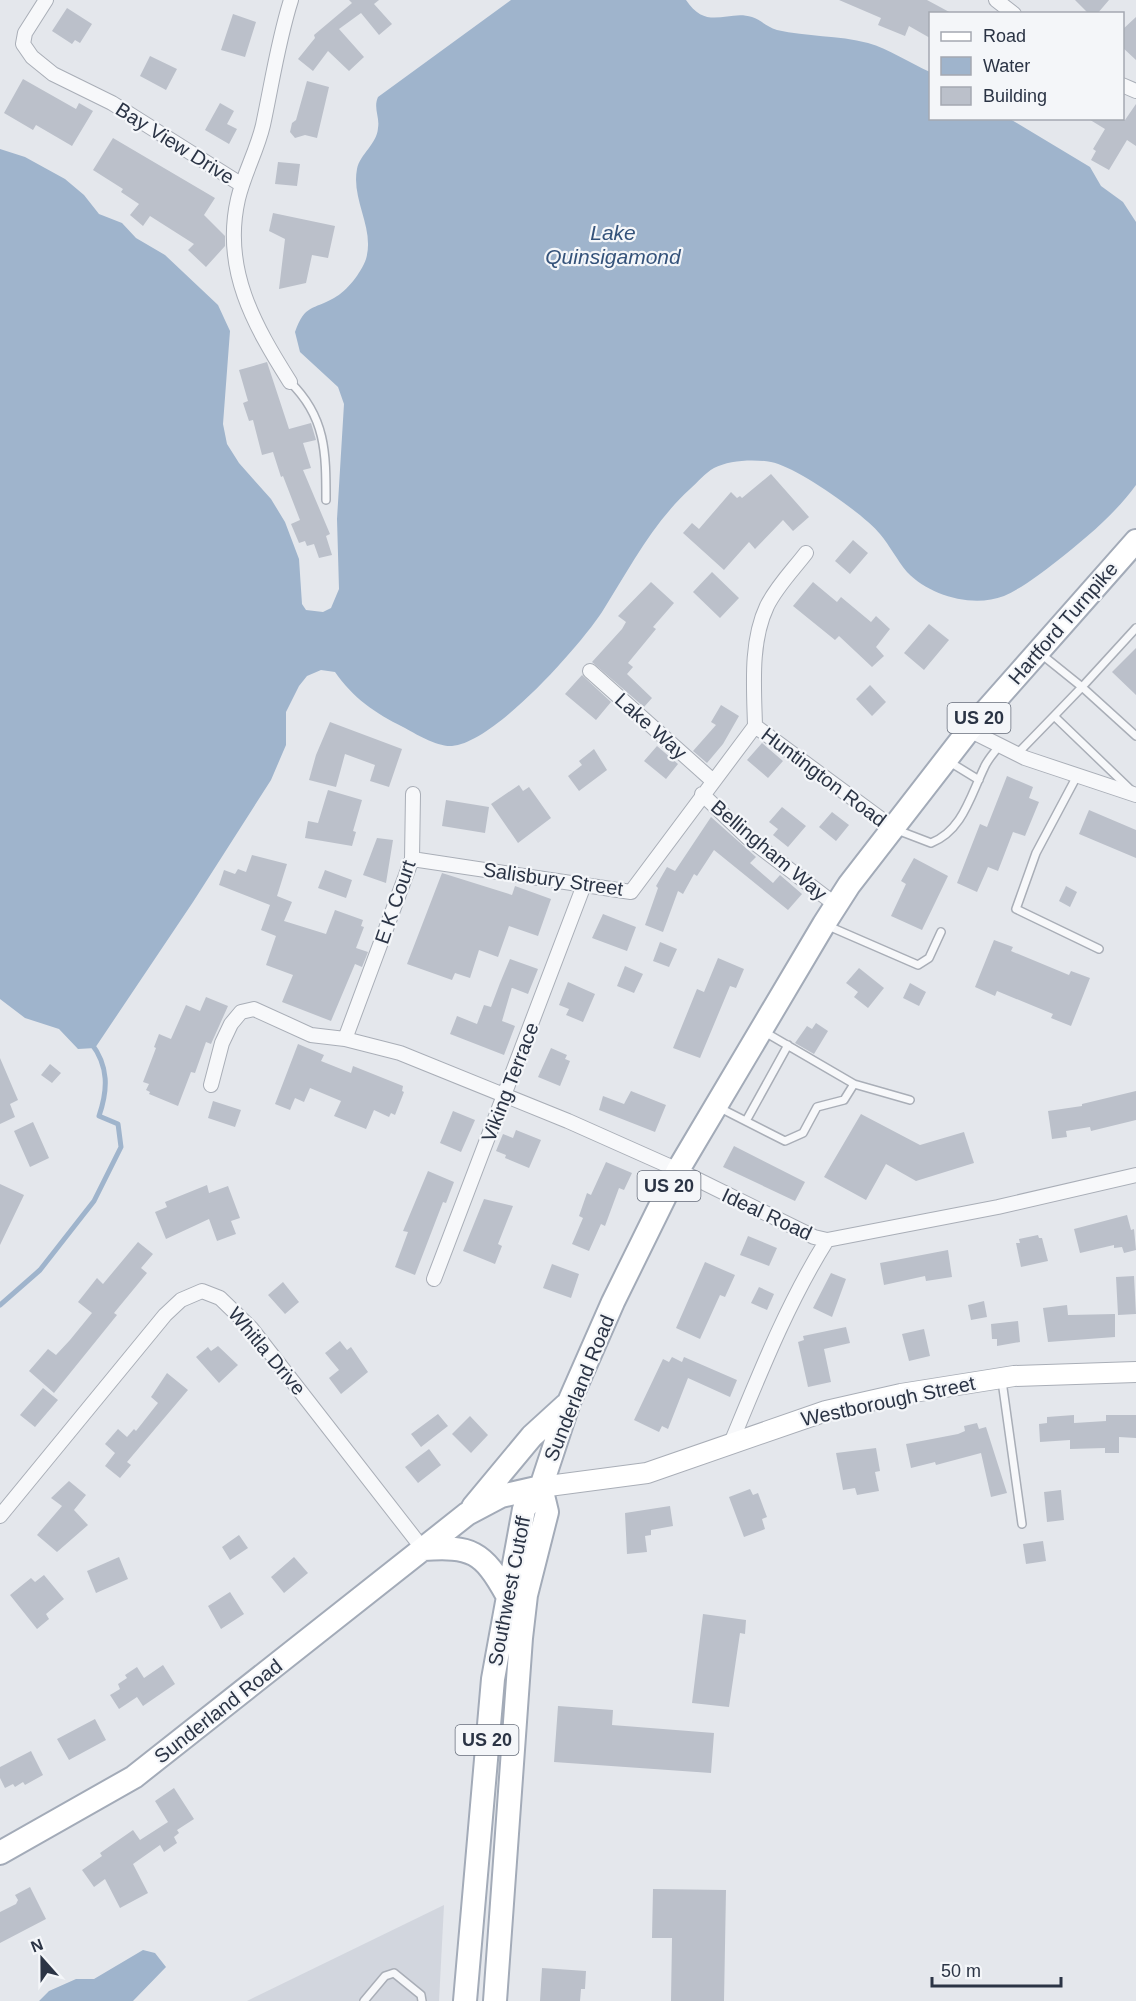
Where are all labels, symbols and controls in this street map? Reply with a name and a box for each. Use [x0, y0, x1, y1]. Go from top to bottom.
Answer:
legend [929, 12, 1124, 120]
text: Road [983, 26, 1026, 46]
text: Water [983, 56, 1030, 76]
text: Building [983, 86, 1047, 106]
street label: Bay View Drive [112, 98, 238, 188]
water label: Lake Quinsigamond [545, 221, 682, 268]
street label: Hartford Turnpike [1004, 557, 1122, 689]
street label: Lake Way [611, 688, 691, 764]
road number: US 20 [948, 703, 1010, 733]
street label: Huntington Road [757, 723, 891, 831]
street label: Bellingham Way [707, 795, 831, 905]
street label: E K Court [370, 857, 420, 947]
street label: Salisbury Street [482, 858, 625, 900]
street label: Viking Terrace [477, 1019, 543, 1145]
road number: US 20 [638, 1171, 700, 1201]
street label: Ideal Road [719, 1184, 815, 1244]
street label: Whitla Drive [224, 1303, 310, 1399]
street label: Sunderland Road [540, 1312, 618, 1464]
street label: Westborough Street [799, 1372, 978, 1430]
street label: Southwest Cutoff [484, 1514, 534, 1668]
street label: Sunderland Road [150, 1654, 286, 1768]
road number: US 20 [456, 1725, 518, 1755]
north arrow [12, 1929, 72, 1989]
text: N [28, 1935, 45, 1955]
scale bar [932, 1950, 1061, 1988]
text: 50 m [941, 1961, 981, 1981]

